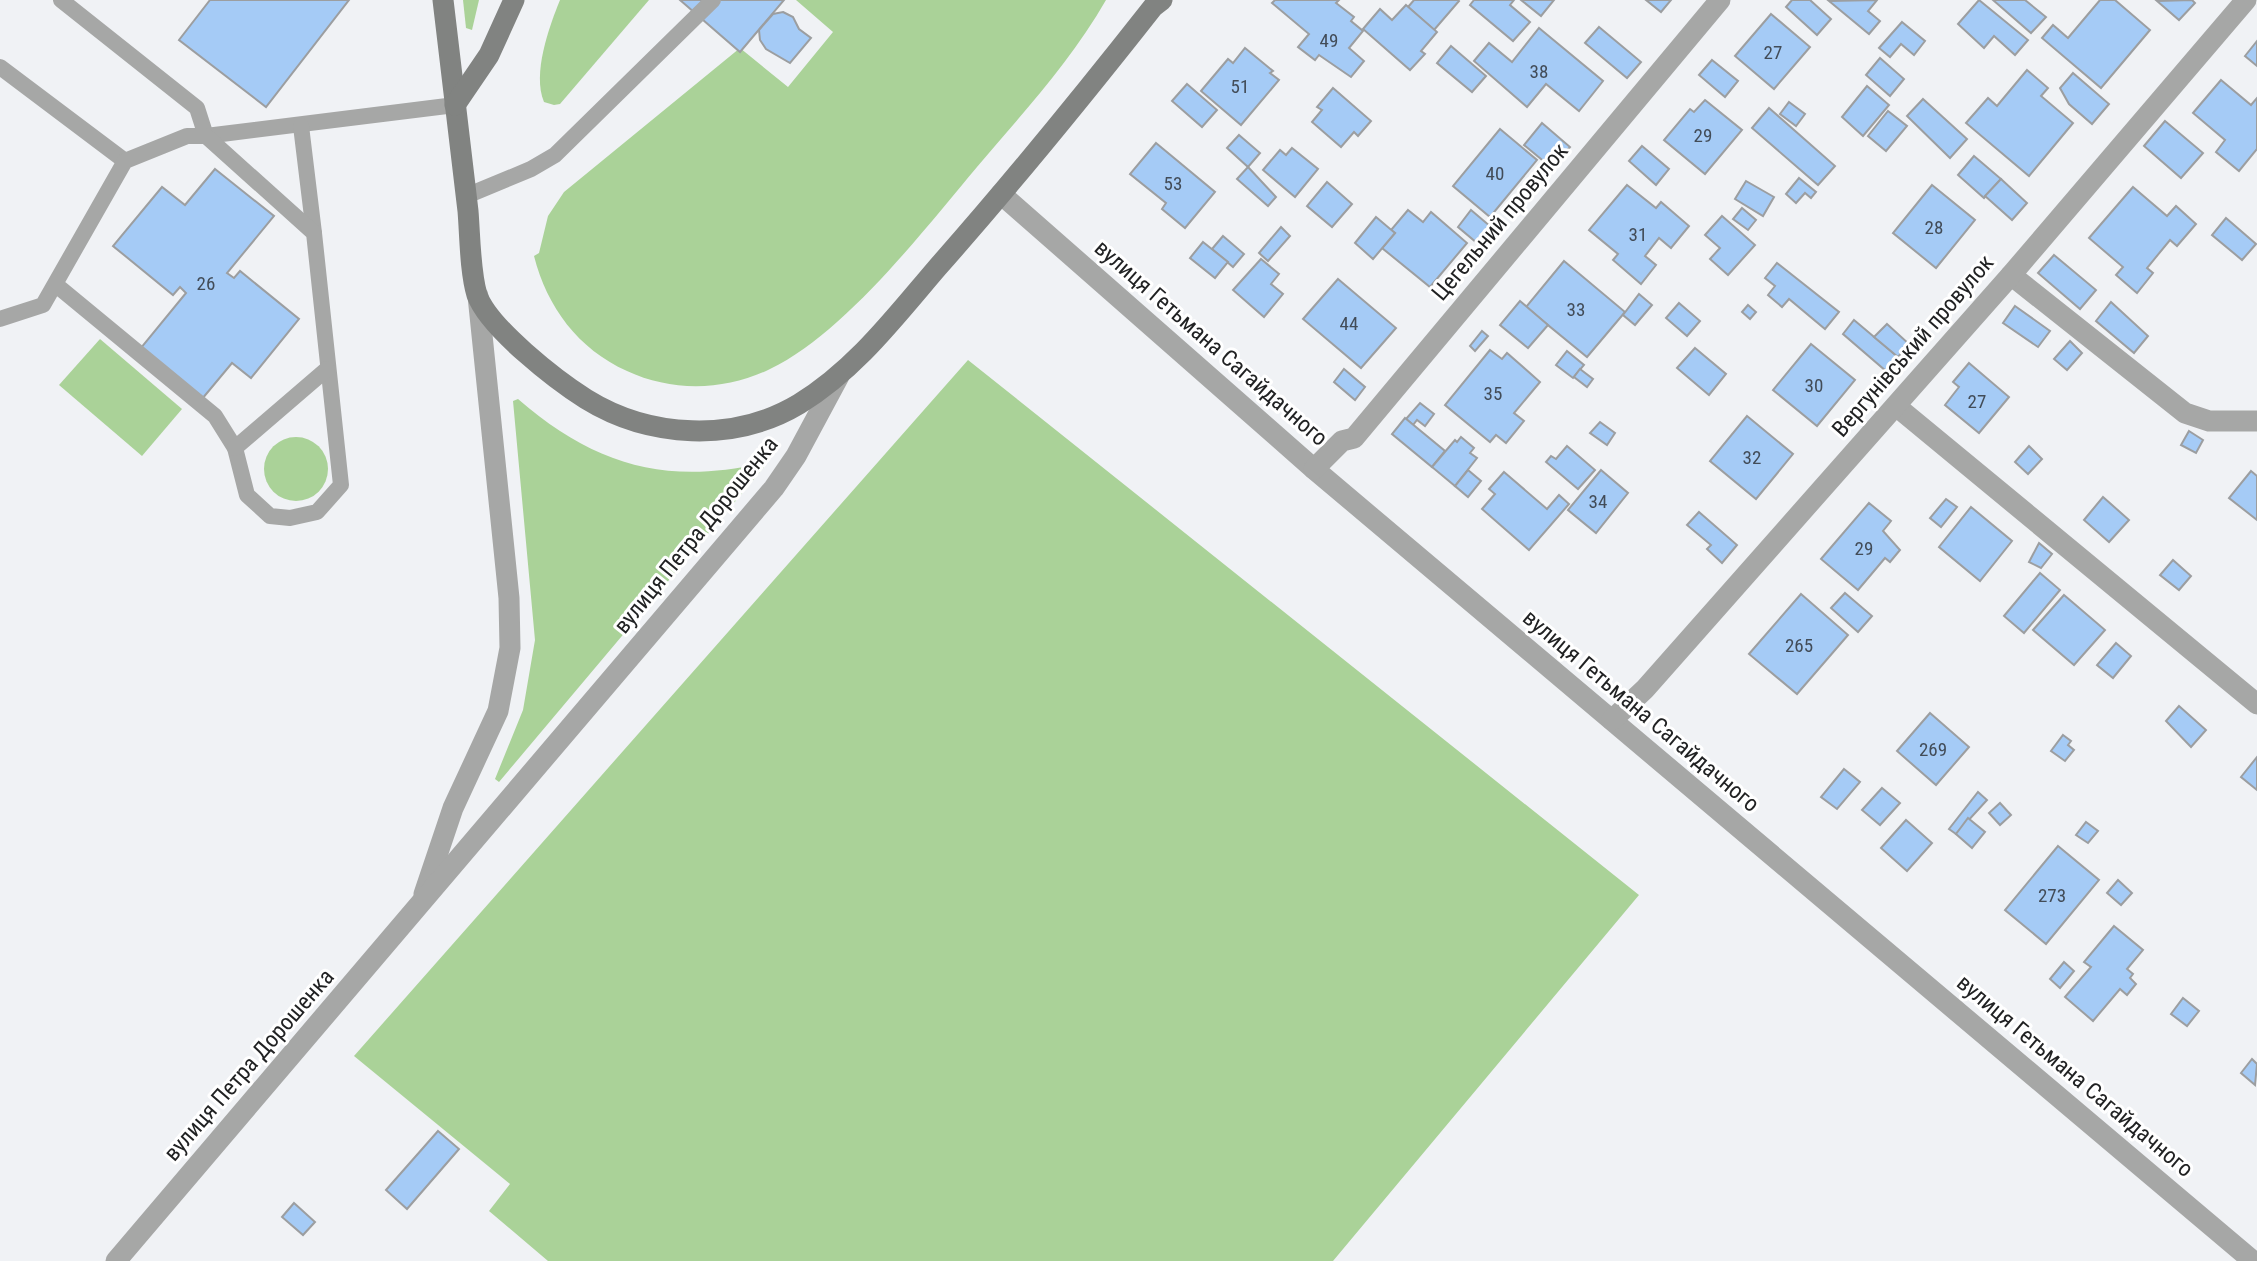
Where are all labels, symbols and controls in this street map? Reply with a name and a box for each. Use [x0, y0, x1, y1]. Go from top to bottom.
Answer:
house number: 49 [1320, 29, 1338, 52]
house number: 27 [1764, 41, 1782, 64]
house number: 38 [1530, 60, 1548, 83]
house number: 51 [1231, 75, 1249, 98]
house number: 29 [1694, 124, 1712, 147]
street label: Цегельний провулок [1426, 138, 1574, 306]
house number: 40 [1486, 162, 1504, 185]
house number: 53 [1164, 172, 1182, 195]
house number: 28 [1925, 216, 1943, 239]
house number: 31 [1629, 223, 1647, 246]
street label: вулиця Гетьмана Сагайдачного [1089, 234, 1333, 452]
street label: Вергунівський провулок [1827, 249, 1999, 443]
house number: 26 [197, 272, 215, 295]
house number: 33 [1567, 298, 1585, 321]
house number: 44 [1340, 312, 1358, 335]
house number: 30 [1805, 374, 1823, 397]
house number: 35 [1484, 382, 1502, 405]
house number: 27 [1968, 390, 1986, 413]
street label: вулиця Петра Дорошенка [608, 431, 784, 639]
house number: 32 [1743, 446, 1761, 469]
house number: 34 [1589, 490, 1607, 513]
house number: 29 [1855, 537, 1873, 560]
street label: вулиця Гетьмана Сагайдачного [1517, 604, 1765, 818]
house number: 265 [1785, 634, 1813, 657]
house number: 269 [1919, 738, 1947, 761]
house number: 273 [2038, 884, 2066, 907]
street label: вулиця Петра Дорошенка [158, 964, 340, 1166]
street label: вулиця Гетьмана Сагайдачного [1951, 969, 2199, 1183]

